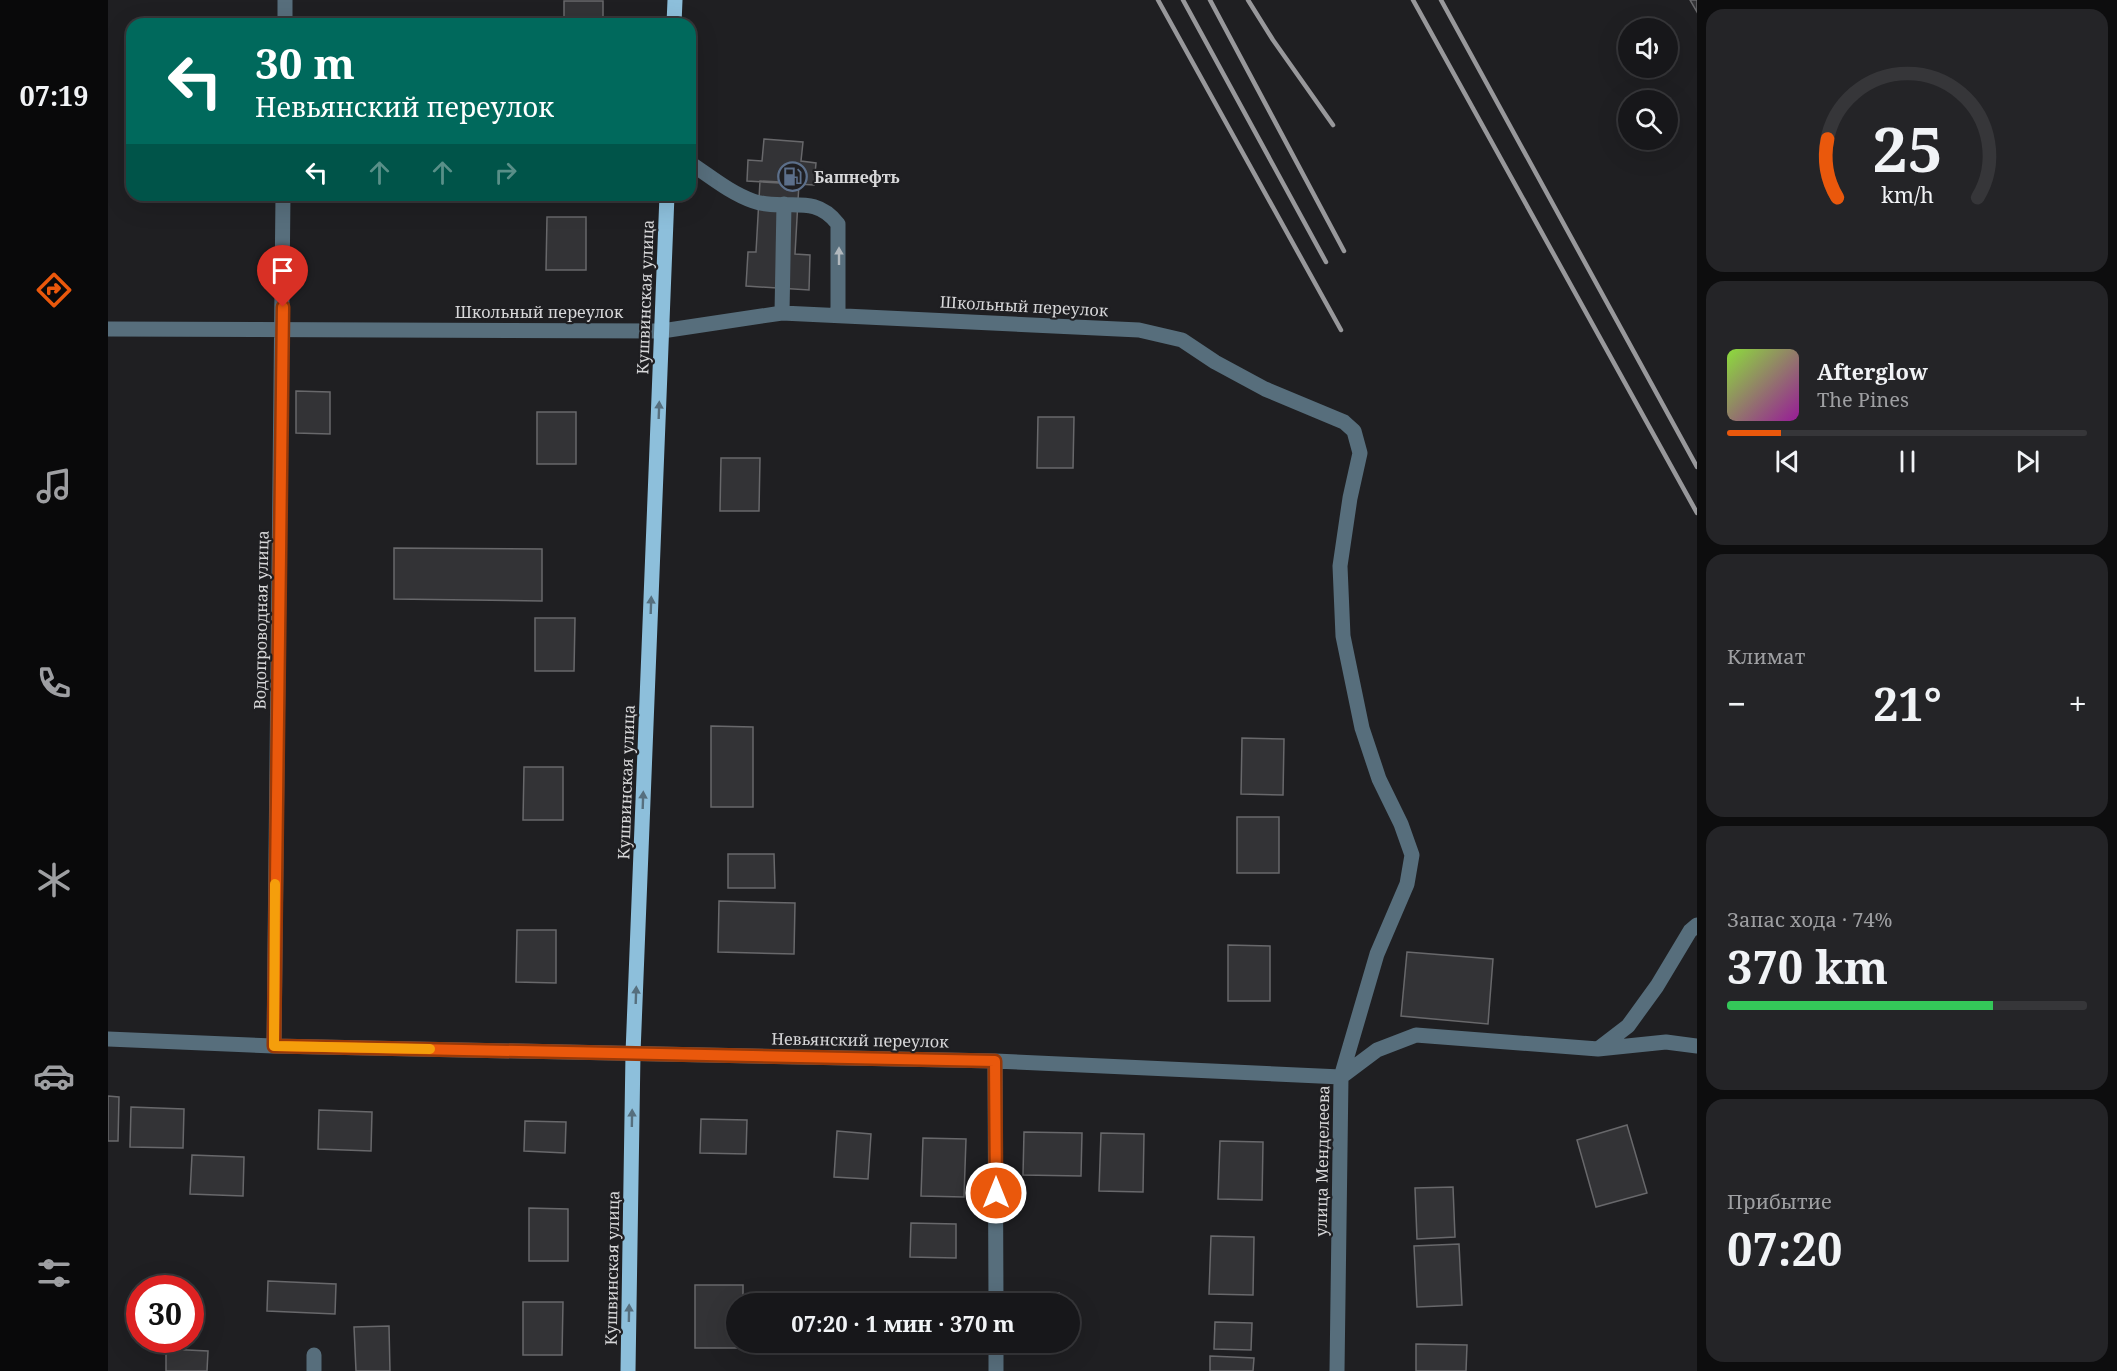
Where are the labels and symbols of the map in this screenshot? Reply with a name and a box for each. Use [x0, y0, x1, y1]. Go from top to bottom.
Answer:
fuel station icon: Башнефть [777, 161, 809, 193]
place label: Башнефть [814, 166, 900, 188]
street label: Кушвинская улица [631, 219, 659, 375]
pin [257, 245, 308, 307]
one-way arrow [834, 247, 844, 266]
street label: Школьный переулок [939, 291, 1109, 321]
street label: Школьный переулок [455, 301, 624, 323]
one-way arrow [654, 401, 663, 420]
street label: Водопроводная улица [248, 530, 274, 710]
one-way arrow [646, 596, 656, 615]
street label: Кушвинская улица [612, 704, 640, 860]
one-way arrow [639, 790, 648, 809]
one-way arrow [631, 985, 640, 1004]
street label: Невьянский переулок [771, 1027, 949, 1053]
street label: улица Менделеева [1310, 1085, 1334, 1237]
one-way arrow [628, 1108, 637, 1127]
position arrow [964, 1161, 1028, 1225]
street label: Кушвинская улица [600, 1190, 624, 1346]
speed limit sign: 30 [126, 1275, 204, 1353]
one-way arrow [624, 1303, 634, 1322]

